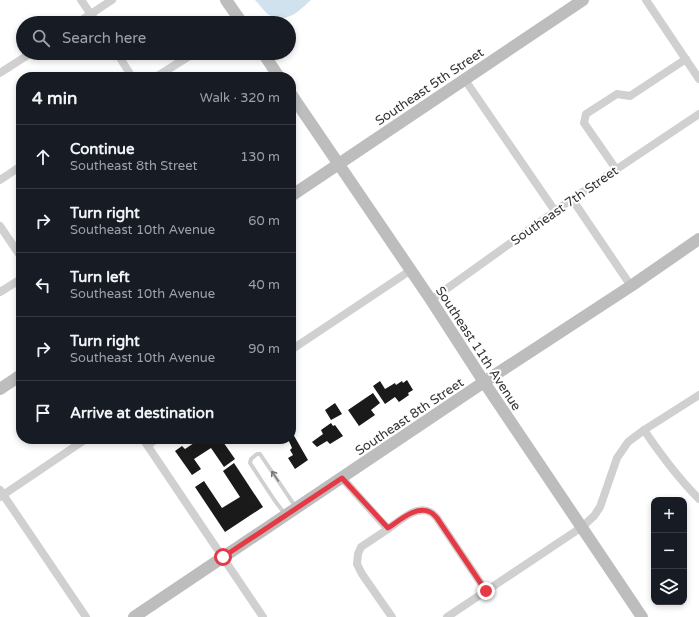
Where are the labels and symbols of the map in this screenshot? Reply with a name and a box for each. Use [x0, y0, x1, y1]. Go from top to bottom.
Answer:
street label: Southeast 5th Street [372, 45, 487, 129]
street label: Southeast 7th Street [508, 163, 621, 249]
street label: Southeast 11th Avenue [432, 283, 524, 414]
street label: Southeast 8th Street [352, 375, 467, 459]
one-way arrow [271, 471, 279, 482]
route start [214, 548, 232, 566]
route end [477, 582, 495, 600]

